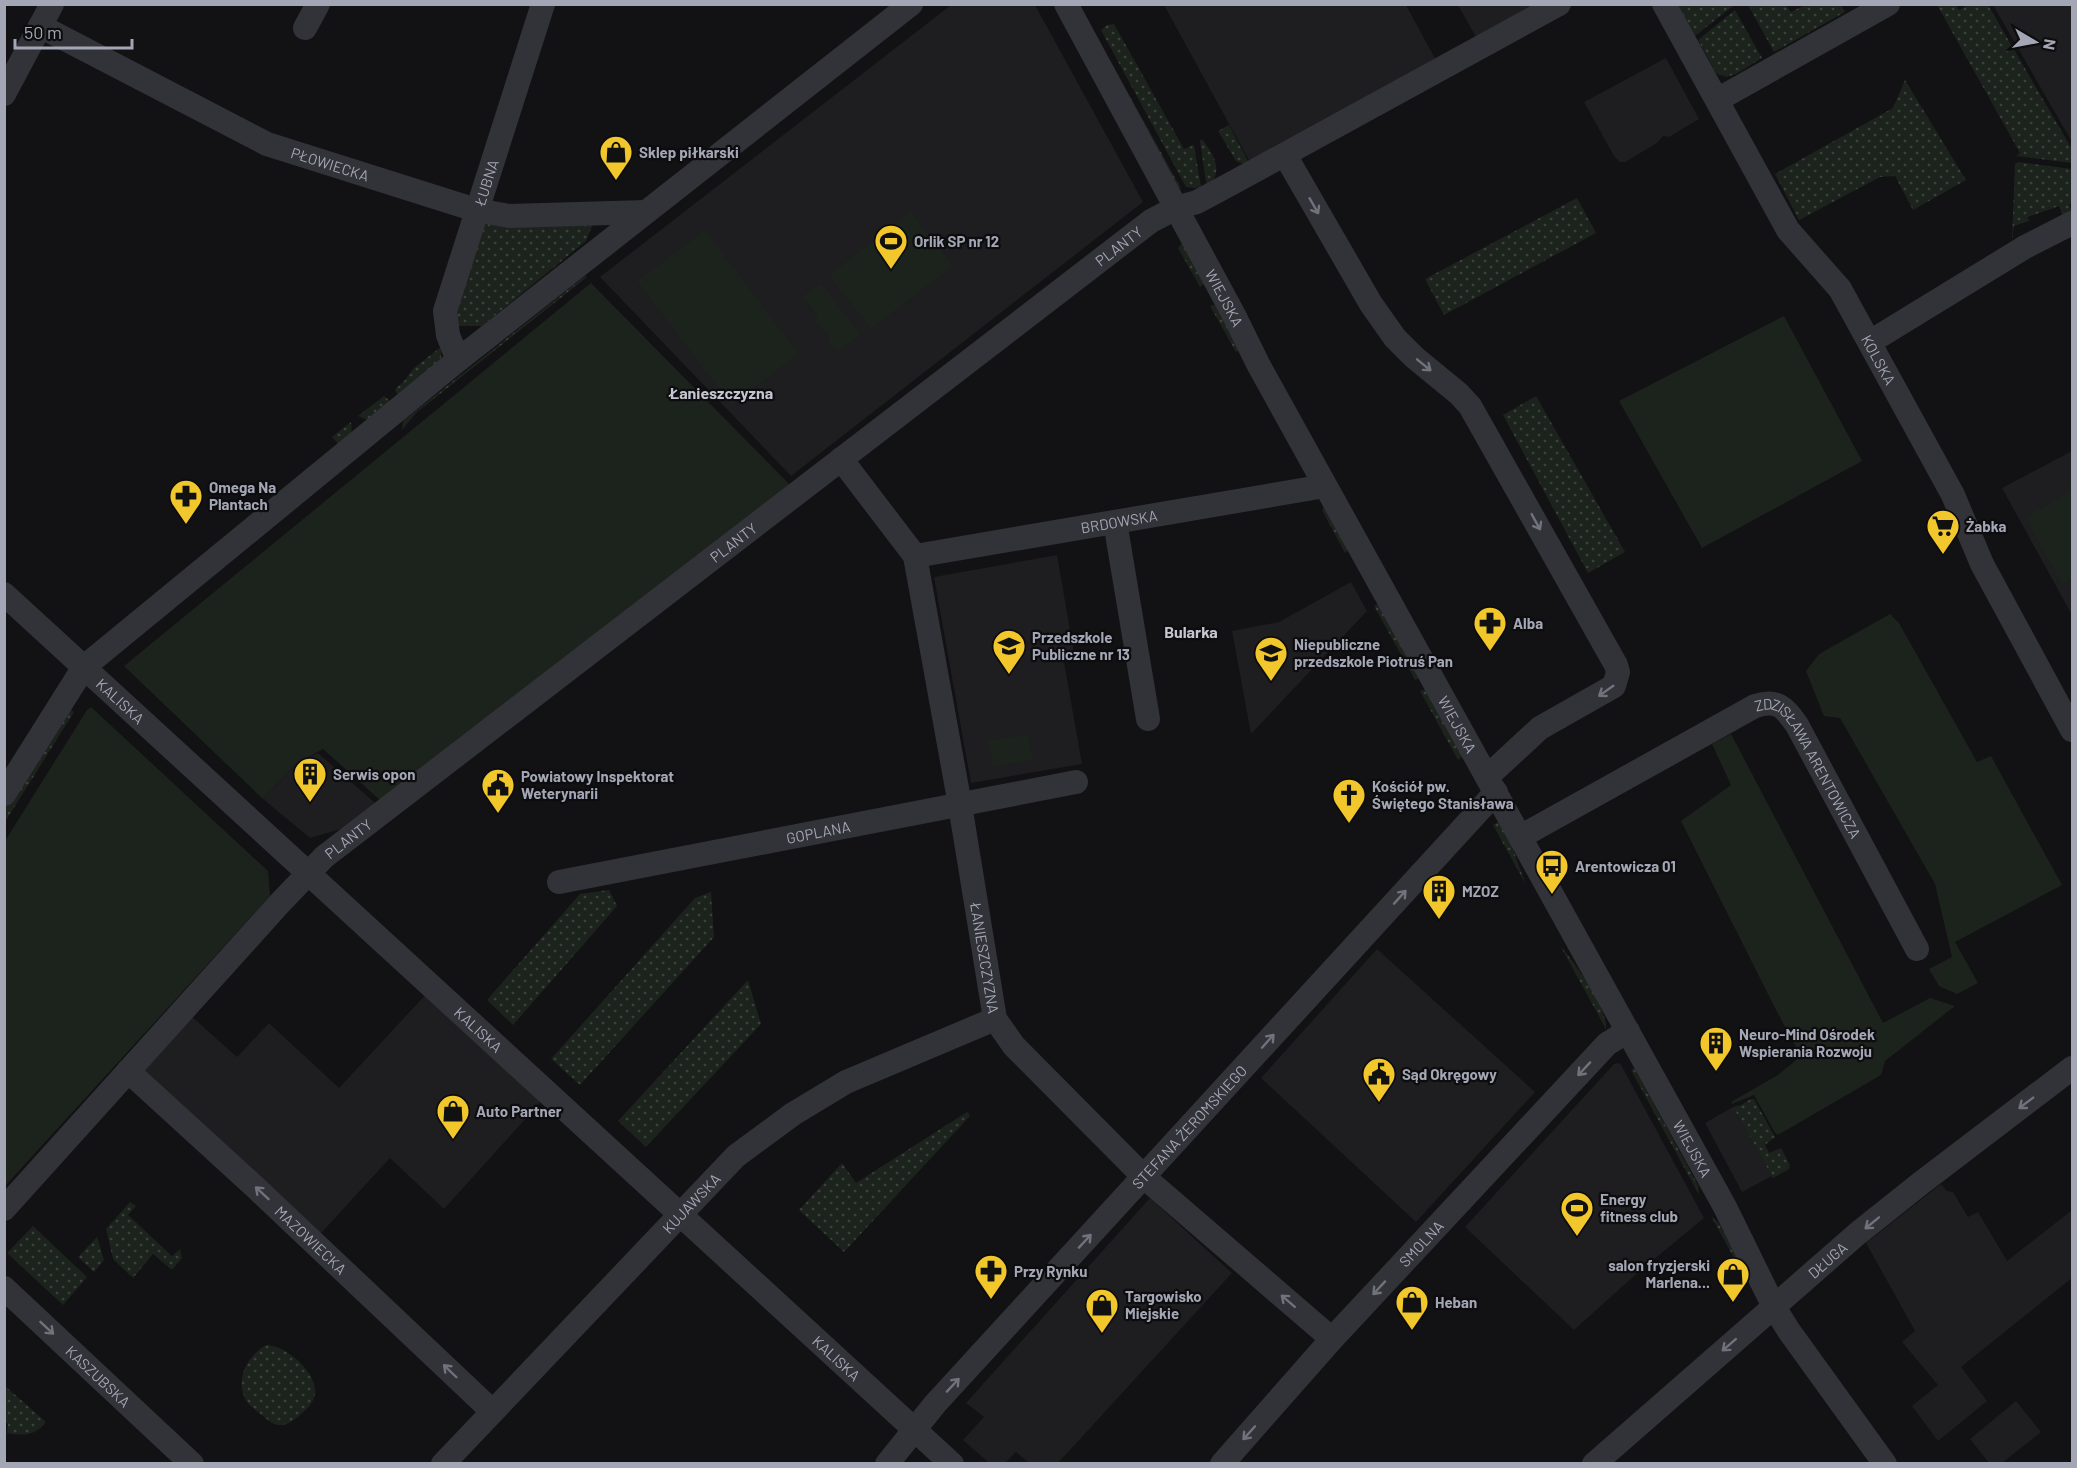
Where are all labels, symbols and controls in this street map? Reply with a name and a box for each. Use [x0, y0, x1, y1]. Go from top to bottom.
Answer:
scale bar [15, 12, 132, 50]
north arrow [2005, 12, 2065, 72]
text: 50 m [24, 21, 62, 43]
text: N [2040, 38, 2061, 52]
shop icon: Sklep piłkarski [598, 134, 634, 181]
street label: PŁOWIECKA [289, 143, 371, 185]
place label: Sklep piłkarski [639, 143, 739, 161]
street label: ŁUBNA [470, 157, 502, 209]
one-way arrow [1308, 197, 1320, 214]
street label: PLANTY [1091, 222, 1146, 270]
sports icon: Orlik SP nr 12 [873, 223, 909, 270]
place label: Orlik SP nr 12 [914, 232, 999, 250]
street label: WIEJSKA [1202, 266, 1247, 329]
street label: KOLSKA [1858, 331, 1900, 388]
one-way arrow [1416, 359, 1432, 372]
district label: Łanieszczyzna [668, 383, 773, 402]
pharmacy icon: Omega Na Plantach [168, 478, 204, 525]
place label: Omega Na Plantach [209, 478, 276, 513]
street label: BRDOWSKA [1079, 506, 1159, 537]
supermarket icon: Żabka [1925, 508, 1961, 555]
one-way arrow [1530, 514, 1542, 531]
place label: Żabka [1966, 517, 2006, 535]
street label: PLANTY [706, 519, 760, 566]
pharmacy icon: Alba [1472, 605, 1508, 652]
place label: Alba [1513, 614, 1543, 632]
district label: Bularka [1164, 622, 1218, 641]
school or university icon: Przedszkole Publiczne nr 13 [991, 628, 1027, 675]
place label: Przedszkole Publiczne nr 13 [1032, 628, 1130, 663]
school or university icon: Niepubliczne przedszkole Piotruś Pan [1253, 635, 1289, 682]
place label: Niepubliczne przedszkole Piotruś Pan [1294, 635, 1453, 670]
street label: KALISKA [93, 674, 148, 727]
one-way arrow [1598, 685, 1614, 697]
street label: WIEJSKA [1435, 693, 1481, 756]
street label: ZDZISŁAWA ARENTOWICZA [1753, 694, 1865, 841]
building icon: Serwis opon [292, 756, 328, 803]
place label: Serwis opon [333, 765, 416, 783]
public building icon: Powiatowy Inspektorat Weterynarii [480, 767, 516, 814]
place label: Powiatowy Inspektorat Weterynarii [521, 767, 674, 802]
church icon: Kościół pw. Świętego Stanisława [1331, 777, 1367, 824]
place label: Kościół pw. Świętego Stanisława [1372, 777, 1514, 812]
street label: PLANTY [321, 815, 375, 862]
street label: GOPLANA [785, 817, 852, 847]
bus stop icon: Arentowicza 01 [1534, 848, 1570, 895]
place label: Arentowicza 01 [1575, 857, 1676, 875]
building icon: MZOZ [1421, 873, 1457, 920]
place label: MZOZ [1462, 882, 1499, 900]
one-way arrow [1393, 890, 1407, 905]
street label: ŁANIESZCZYZNA [967, 900, 1003, 1015]
street label: KALISKA [451, 1003, 506, 1056]
building icon: Neuro-Mind Ośrodek Wspierania Rozwoju [1698, 1025, 1734, 1072]
place label: Neuro-Mind Ośrodek Wspierania Rozwoju [1739, 1025, 1875, 1060]
one-way arrow [1261, 1034, 1275, 1049]
public building icon: Sąd Okręgowy [1361, 1056, 1397, 1103]
street label: STEFANA ŻEROMSKIEGO [1128, 1061, 1250, 1192]
one-way arrow [1577, 1061, 1591, 1076]
place label: Sąd Okręgowy [1402, 1065, 1497, 1083]
shop icon: Auto Partner [435, 1093, 471, 1140]
one-way arrow [2018, 1097, 2034, 1110]
place label: Auto Partner [476, 1102, 562, 1120]
street label: WIEJSKA [1670, 1117, 1716, 1180]
street label: KUJAWSKA [658, 1169, 724, 1237]
one-way arrow [255, 1186, 270, 1201]
sports icon: Energy fitness club [1559, 1190, 1595, 1237]
place label: Energy fitness club [1600, 1190, 1678, 1225]
street label: MAZOWIECKA [271, 1202, 350, 1278]
one-way arrow [1864, 1216, 1880, 1229]
street label: SMOLNA [1395, 1217, 1447, 1270]
one-way arrow [1078, 1234, 1092, 1249]
street label: DŁUGA [1804, 1238, 1851, 1282]
pharmacy icon: Przy Rynku [973, 1253, 1009, 1300]
place label: salon fryzjerski Marlena... [1608, 1256, 1710, 1291]
shop icon: salon fryzjerski Marlena... [1715, 1256, 1751, 1303]
place label: Przy Rynku [1014, 1262, 1087, 1280]
one-way arrow [1372, 1281, 1386, 1296]
shop icon: Heban [1394, 1284, 1430, 1331]
shop icon: Targowisko Miejskie [1084, 1287, 1120, 1334]
place label: Targowisko Miejskie [1125, 1287, 1202, 1322]
place label: Heban [1435, 1293, 1477, 1311]
one-way arrow [1281, 1294, 1296, 1308]
one-way arrow [40, 1320, 55, 1335]
street label: KALISKA [809, 1332, 864, 1384]
one-way arrow [1722, 1338, 1737, 1352]
street label: KASZUBSKA [62, 1342, 134, 1411]
one-way arrow [442, 1364, 457, 1378]
one-way arrow [946, 1378, 960, 1393]
one-way arrow [1242, 1425, 1256, 1440]

